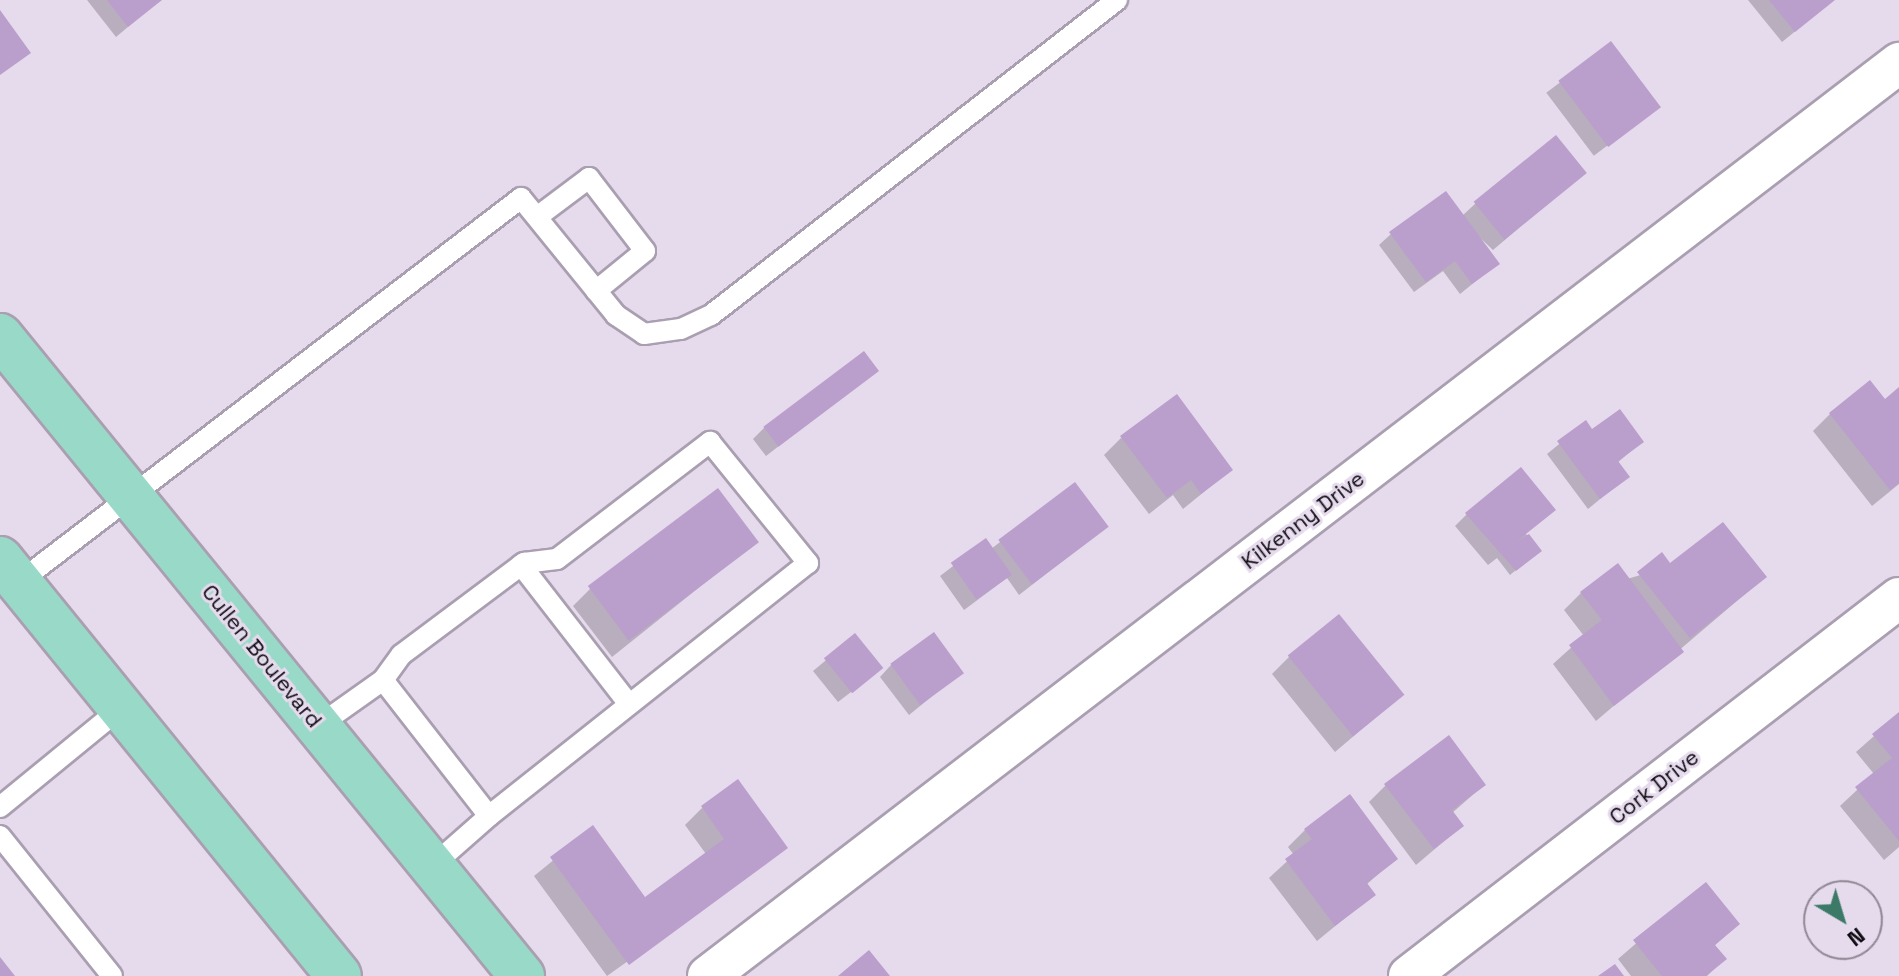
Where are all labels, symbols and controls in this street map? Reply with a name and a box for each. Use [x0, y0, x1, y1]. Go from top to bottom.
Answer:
street label: Kilkenny Drive [1236, 465, 1370, 575]
street label: Cullen Boulevard [196, 579, 328, 733]
street label: Cork Drive [1604, 744, 1704, 830]
north arrow [1803, 880, 1883, 960]
text: N [1842, 922, 1871, 953]

